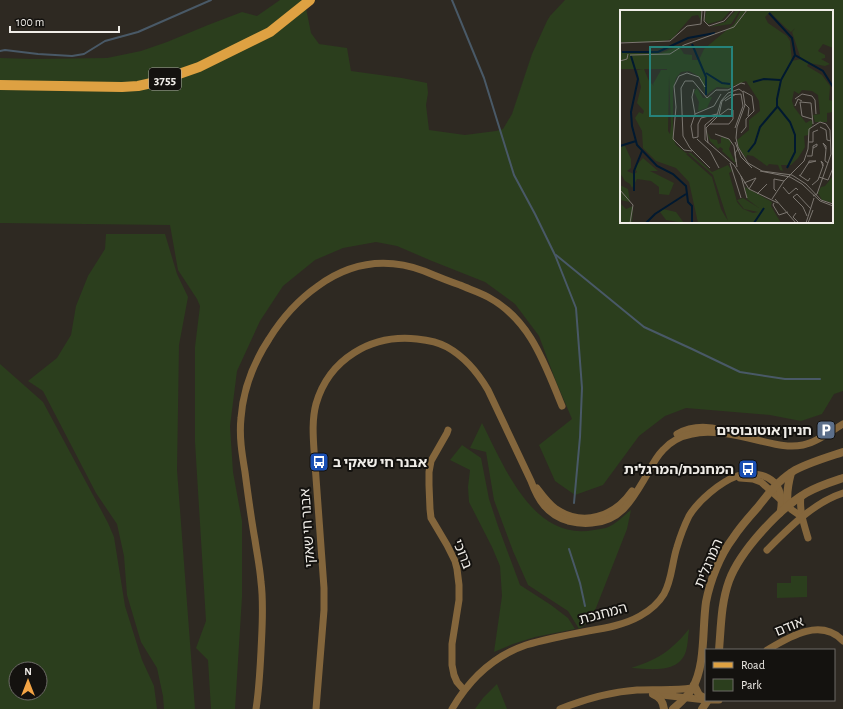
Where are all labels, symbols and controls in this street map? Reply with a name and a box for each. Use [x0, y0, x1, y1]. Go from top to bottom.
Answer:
scale bar [10, 8, 119, 34]
inset map [620, 10, 833, 223]
text: 100 m [16, 16, 44, 28]
road number: 3755 [149, 68, 181, 90]
parking icon: חניון אוטובוסים [815, 419, 837, 441]
place label: חניון אוטובוסים [716, 424, 812, 438]
bus stop icon: אבנר חי שאקי ב [308, 451, 330, 473]
place label: אבנר חי שאקי ב [333, 456, 428, 470]
bus stop icon: המחנכת/המרגלית [737, 458, 759, 480]
place label: המחנכת/המרגלית [624, 463, 734, 477]
street label: אבנר חי שאקי [298, 488, 318, 568]
street label: המרגלית [692, 537, 725, 590]
street label: ברוכי [450, 538, 474, 571]
street label: המחנכת [578, 601, 629, 627]
street label: אודם [773, 615, 806, 639]
legend [705, 649, 835, 701]
text: Road [741, 659, 765, 671]
north arrow [8, 661, 48, 701]
text: N [24, 666, 32, 677]
text: Park [741, 679, 762, 691]

